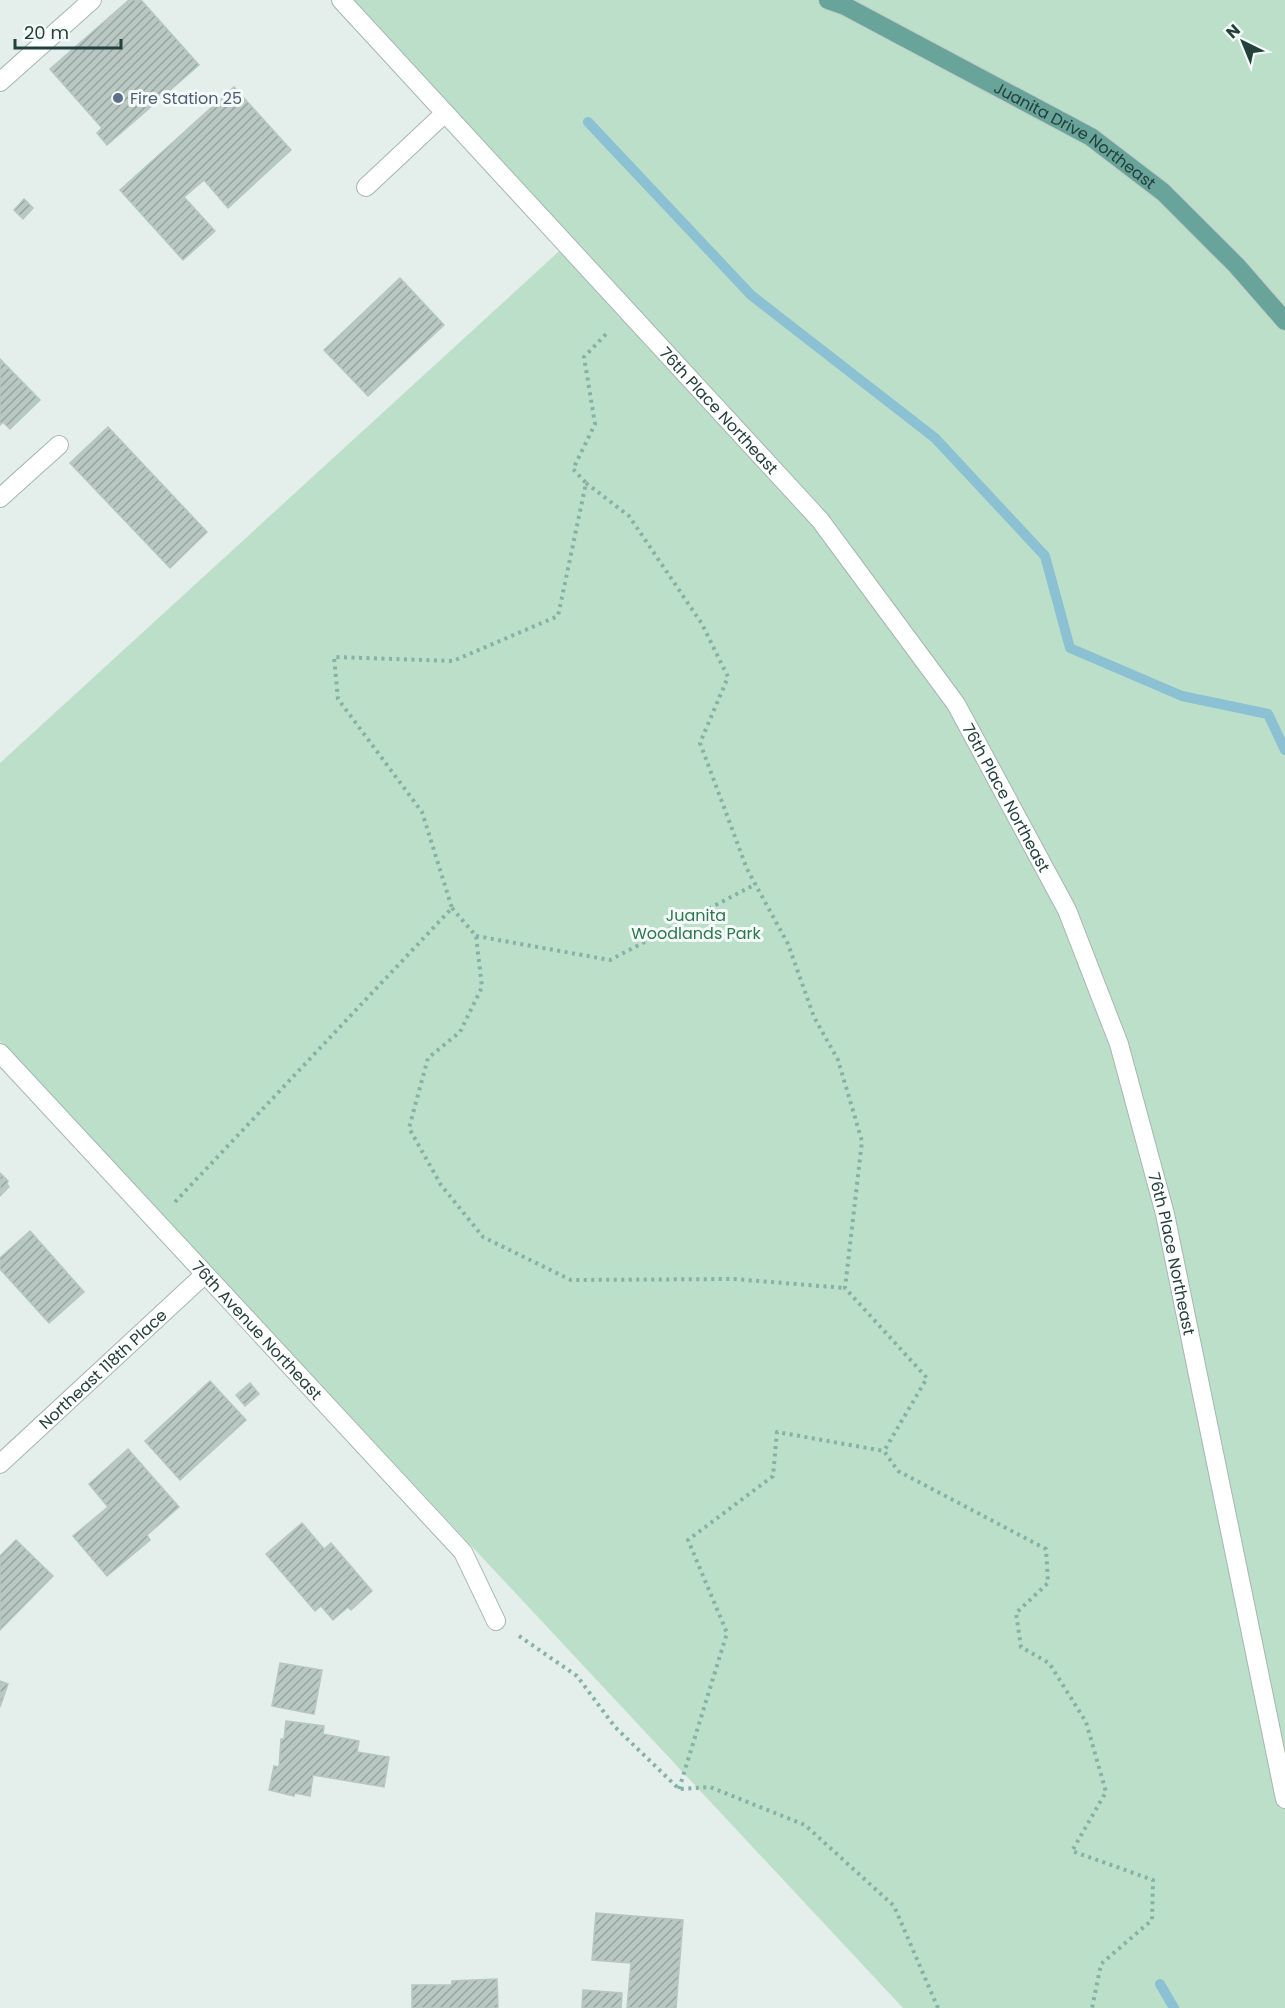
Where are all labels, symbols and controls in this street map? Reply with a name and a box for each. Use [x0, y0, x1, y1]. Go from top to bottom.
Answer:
scale bar [15, 12, 122, 50]
north arrow [1213, 12, 1273, 72]
text: N [1221, 19, 1245, 44]
text: 20 m [24, 20, 69, 45]
street label: Juanita Drive Northeast [990, 76, 1161, 194]
place label: Fire Station 25 [130, 87, 242, 110]
marker: Fire Station 25 [111, 91, 125, 105]
street label: 76th Place Northeast [654, 342, 784, 479]
street label: 76th Place Northeast [957, 719, 1056, 876]
park label: Juanita Woodlands Park [631, 904, 762, 945]
street label: 76th Place Northeast [1143, 1170, 1201, 1337]
street label: 76th Avenue Northeast [187, 1256, 328, 1405]
street label: Northeast 118th Place [34, 1304, 172, 1434]

